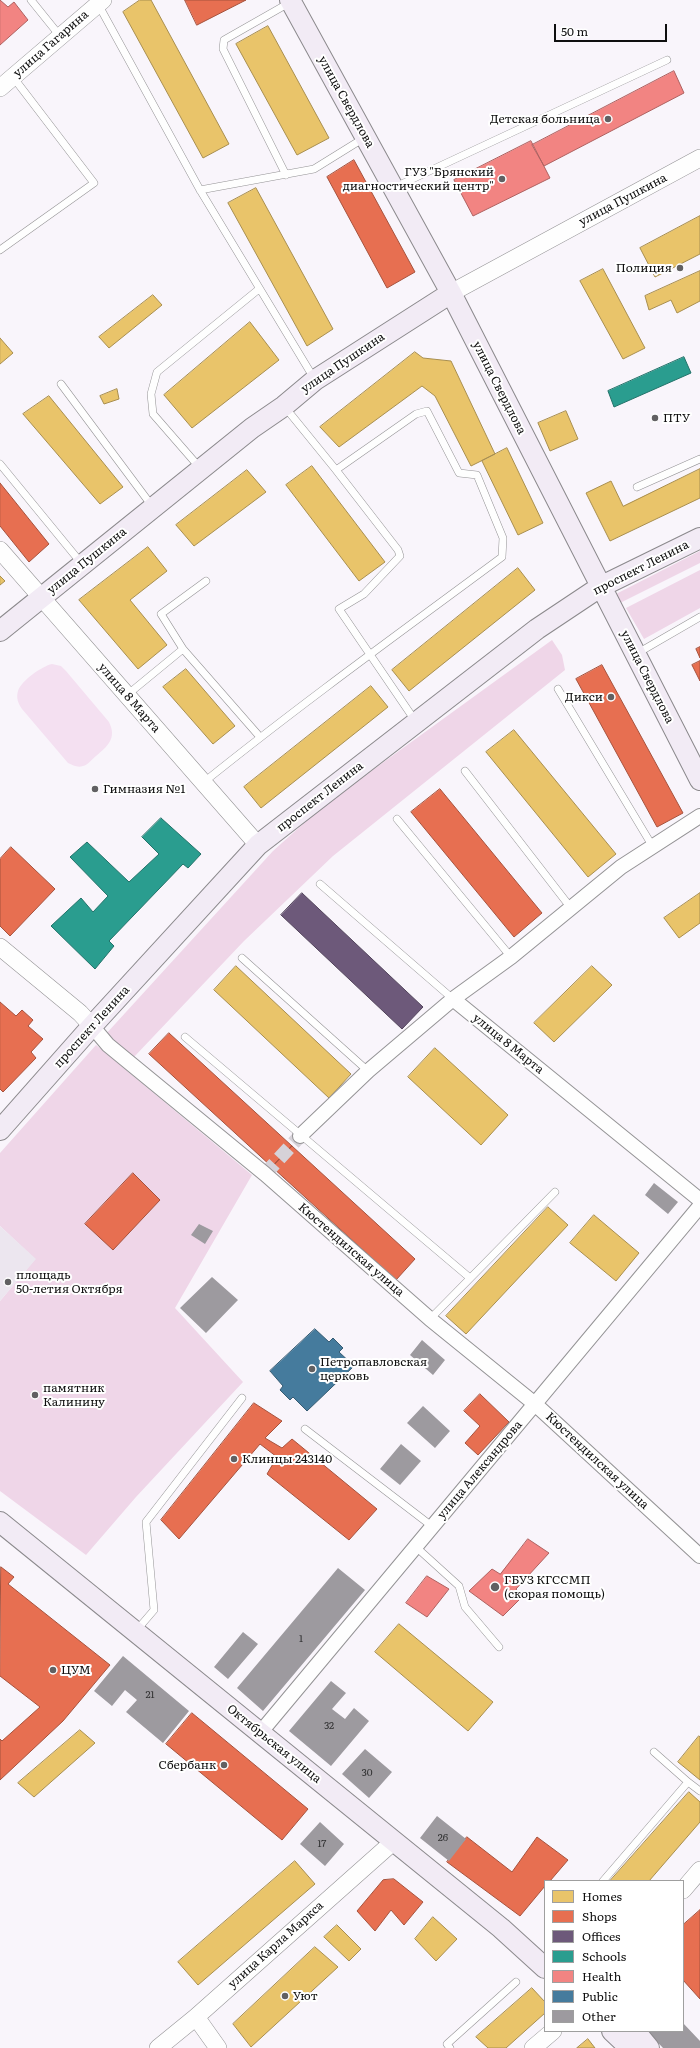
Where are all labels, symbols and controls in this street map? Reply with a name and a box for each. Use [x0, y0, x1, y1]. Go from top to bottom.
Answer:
street label: улица Гагарина [10, 7, 92, 81]
scale bar [556, 16, 669, 42]
text: 50 m [561, 22, 588, 40]
street label: улица Свердлова [315, 54, 377, 150]
place label: Детская больница [490, 112, 600, 126]
marker: Детская больница [603, 114, 613, 124]
place label: ГУЗ "Брянский диагностический центр" [343, 165, 494, 193]
street label: улица Пушкина [577, 171, 669, 229]
marker: ГУЗ "Брянский диагностический центр" [497, 174, 507, 184]
place label: Полиция [616, 261, 672, 275]
marker: Полиция [675, 263, 685, 273]
street label: улица Пушкина [298, 330, 388, 396]
street label: улица Свердлова [469, 339, 529, 437]
place label: ПТУ [663, 411, 690, 425]
marker: ПТУ [650, 413, 660, 423]
street label: улица Пушкина [45, 525, 129, 597]
street label: проспект Ленина [591, 538, 691, 598]
street label: улица Свердлова [617, 628, 677, 726]
street label: улица 8 Марта [95, 660, 163, 736]
place label: Дикси [565, 690, 603, 704]
marker: Дикси [606, 692, 616, 702]
street label: проспект Ленина [274, 759, 366, 835]
place label: Гимназия №1 [103, 782, 185, 796]
marker: Гимназия №1 [90, 784, 100, 794]
street label: проспект Ленина [51, 983, 133, 1071]
street label: улица 8 Марта [469, 1011, 547, 1077]
street label: Кюстендилская улица [295, 1200, 407, 1300]
place label: площадь 50-летия Октября [16, 1268, 123, 1296]
marker: площадь 50-летия Октября [3, 1277, 13, 1287]
place label: Петропавловская церковь [320, 1355, 427, 1383]
marker: Петропавловская церковь [307, 1364, 317, 1374]
place label: памятник Калинину [43, 1381, 105, 1409]
marker: памятник Калинину [30, 1390, 40, 1400]
street label: Кюстендилская улица [543, 1410, 651, 1512]
street label: улица Александрова [435, 1418, 525, 1522]
place label: Клинцы 243140 [242, 1452, 332, 1466]
marker: Клинцы 243140 [229, 1454, 239, 1464]
place label: ГБУЗ КГССМП (скорая помощь) [504, 1573, 605, 1601]
marker: ГБУЗ КГССМП (скорая помощь) [489, 1581, 501, 1593]
house number: 1 [299, 1633, 303, 1645]
place label: ЦУМ [61, 1663, 91, 1677]
marker: ЦУМ [48, 1665, 58, 1675]
house number: 21 [145, 1689, 155, 1701]
street label: Октябрьская улица [224, 1702, 324, 1786]
house number: 32 [324, 1720, 334, 1732]
place label: Сбербанк [159, 1758, 216, 1772]
marker: Сбербанк [219, 1760, 229, 1770]
house number: 30 [361, 1767, 373, 1779]
house number: 26 [438, 1832, 448, 1844]
house number: 17 [318, 1838, 326, 1850]
legend [544, 1880, 684, 2032]
text: Homes [582, 1887, 622, 1905]
street label: улица Карла Маркса [225, 1898, 327, 1992]
text: Shops [582, 1907, 617, 1925]
text: Offices [582, 1927, 620, 1945]
text: Schools [582, 1947, 626, 1965]
text: Health [582, 1967, 621, 1985]
text: Public [582, 1987, 618, 2005]
place label: Уют [293, 1989, 318, 2003]
marker: Уют [280, 1991, 290, 2001]
text: Other [582, 2007, 616, 2025]

